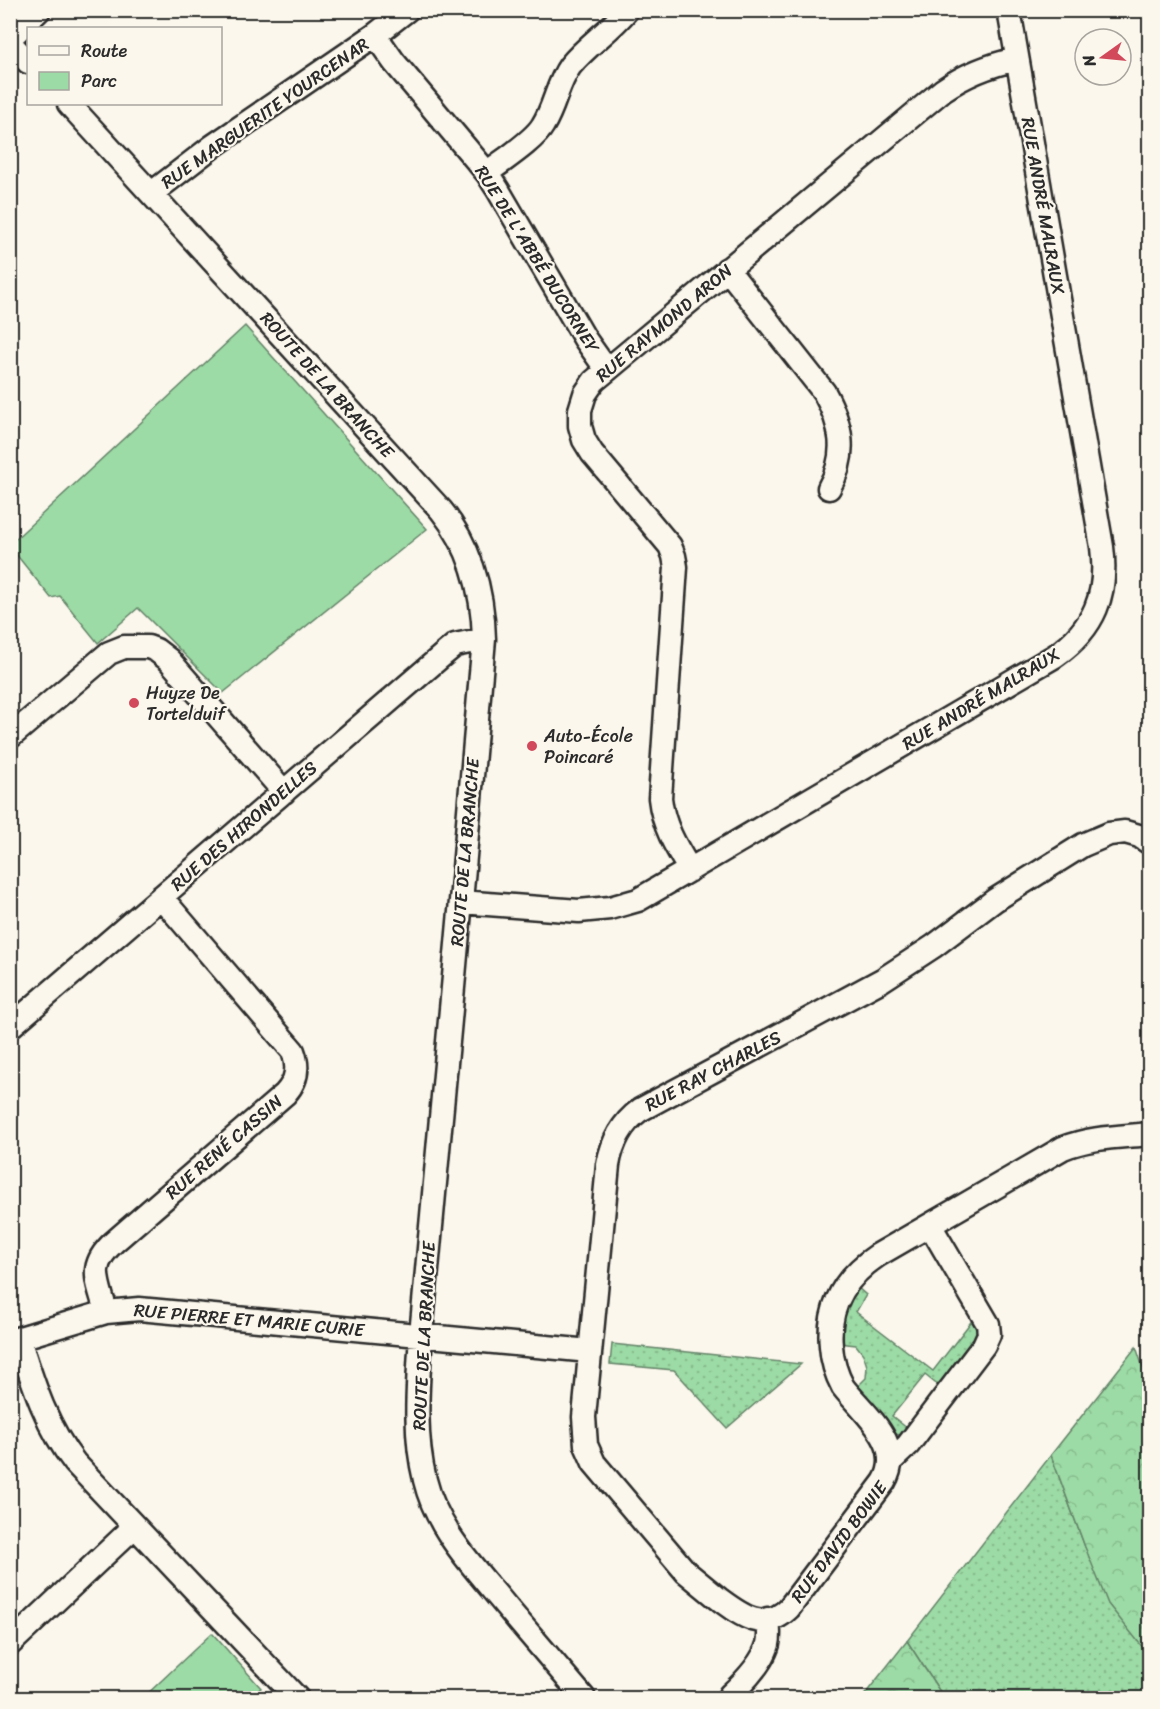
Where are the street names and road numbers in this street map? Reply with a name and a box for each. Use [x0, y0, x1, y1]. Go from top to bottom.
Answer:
street label: RUE MARGUERITE YOURCENAR [154, 29, 376, 197]
street label: RUE ANDRÉ MALRAUX [1012, 115, 1074, 297]
street label: RUE DE L'ABBÉ DUCORNEY [466, 159, 608, 360]
street label: RUE RAYMOND ARON [588, 255, 740, 390]
street label: ROUTE DE LA BRANCHE [252, 304, 403, 467]
street label: RUE ANDRÉ MALRAUX [896, 639, 1066, 759]
street label: RUE DES HIRONDELLES [163, 753, 325, 899]
street label: ROUTE DE LA BRANCHE [441, 755, 489, 948]
street label: RUE RAY CHARLES [639, 1021, 787, 1121]
street label: RUE RENÉ CASSIN [158, 1086, 291, 1208]
street label: ROUTE DE LA BRANCHE [403, 1240, 445, 1431]
street label: RUE PIERRE ET MARIE CURIE [133, 1294, 366, 1346]
street label: RUE DAVID BOWIE [782, 1473, 896, 1610]

